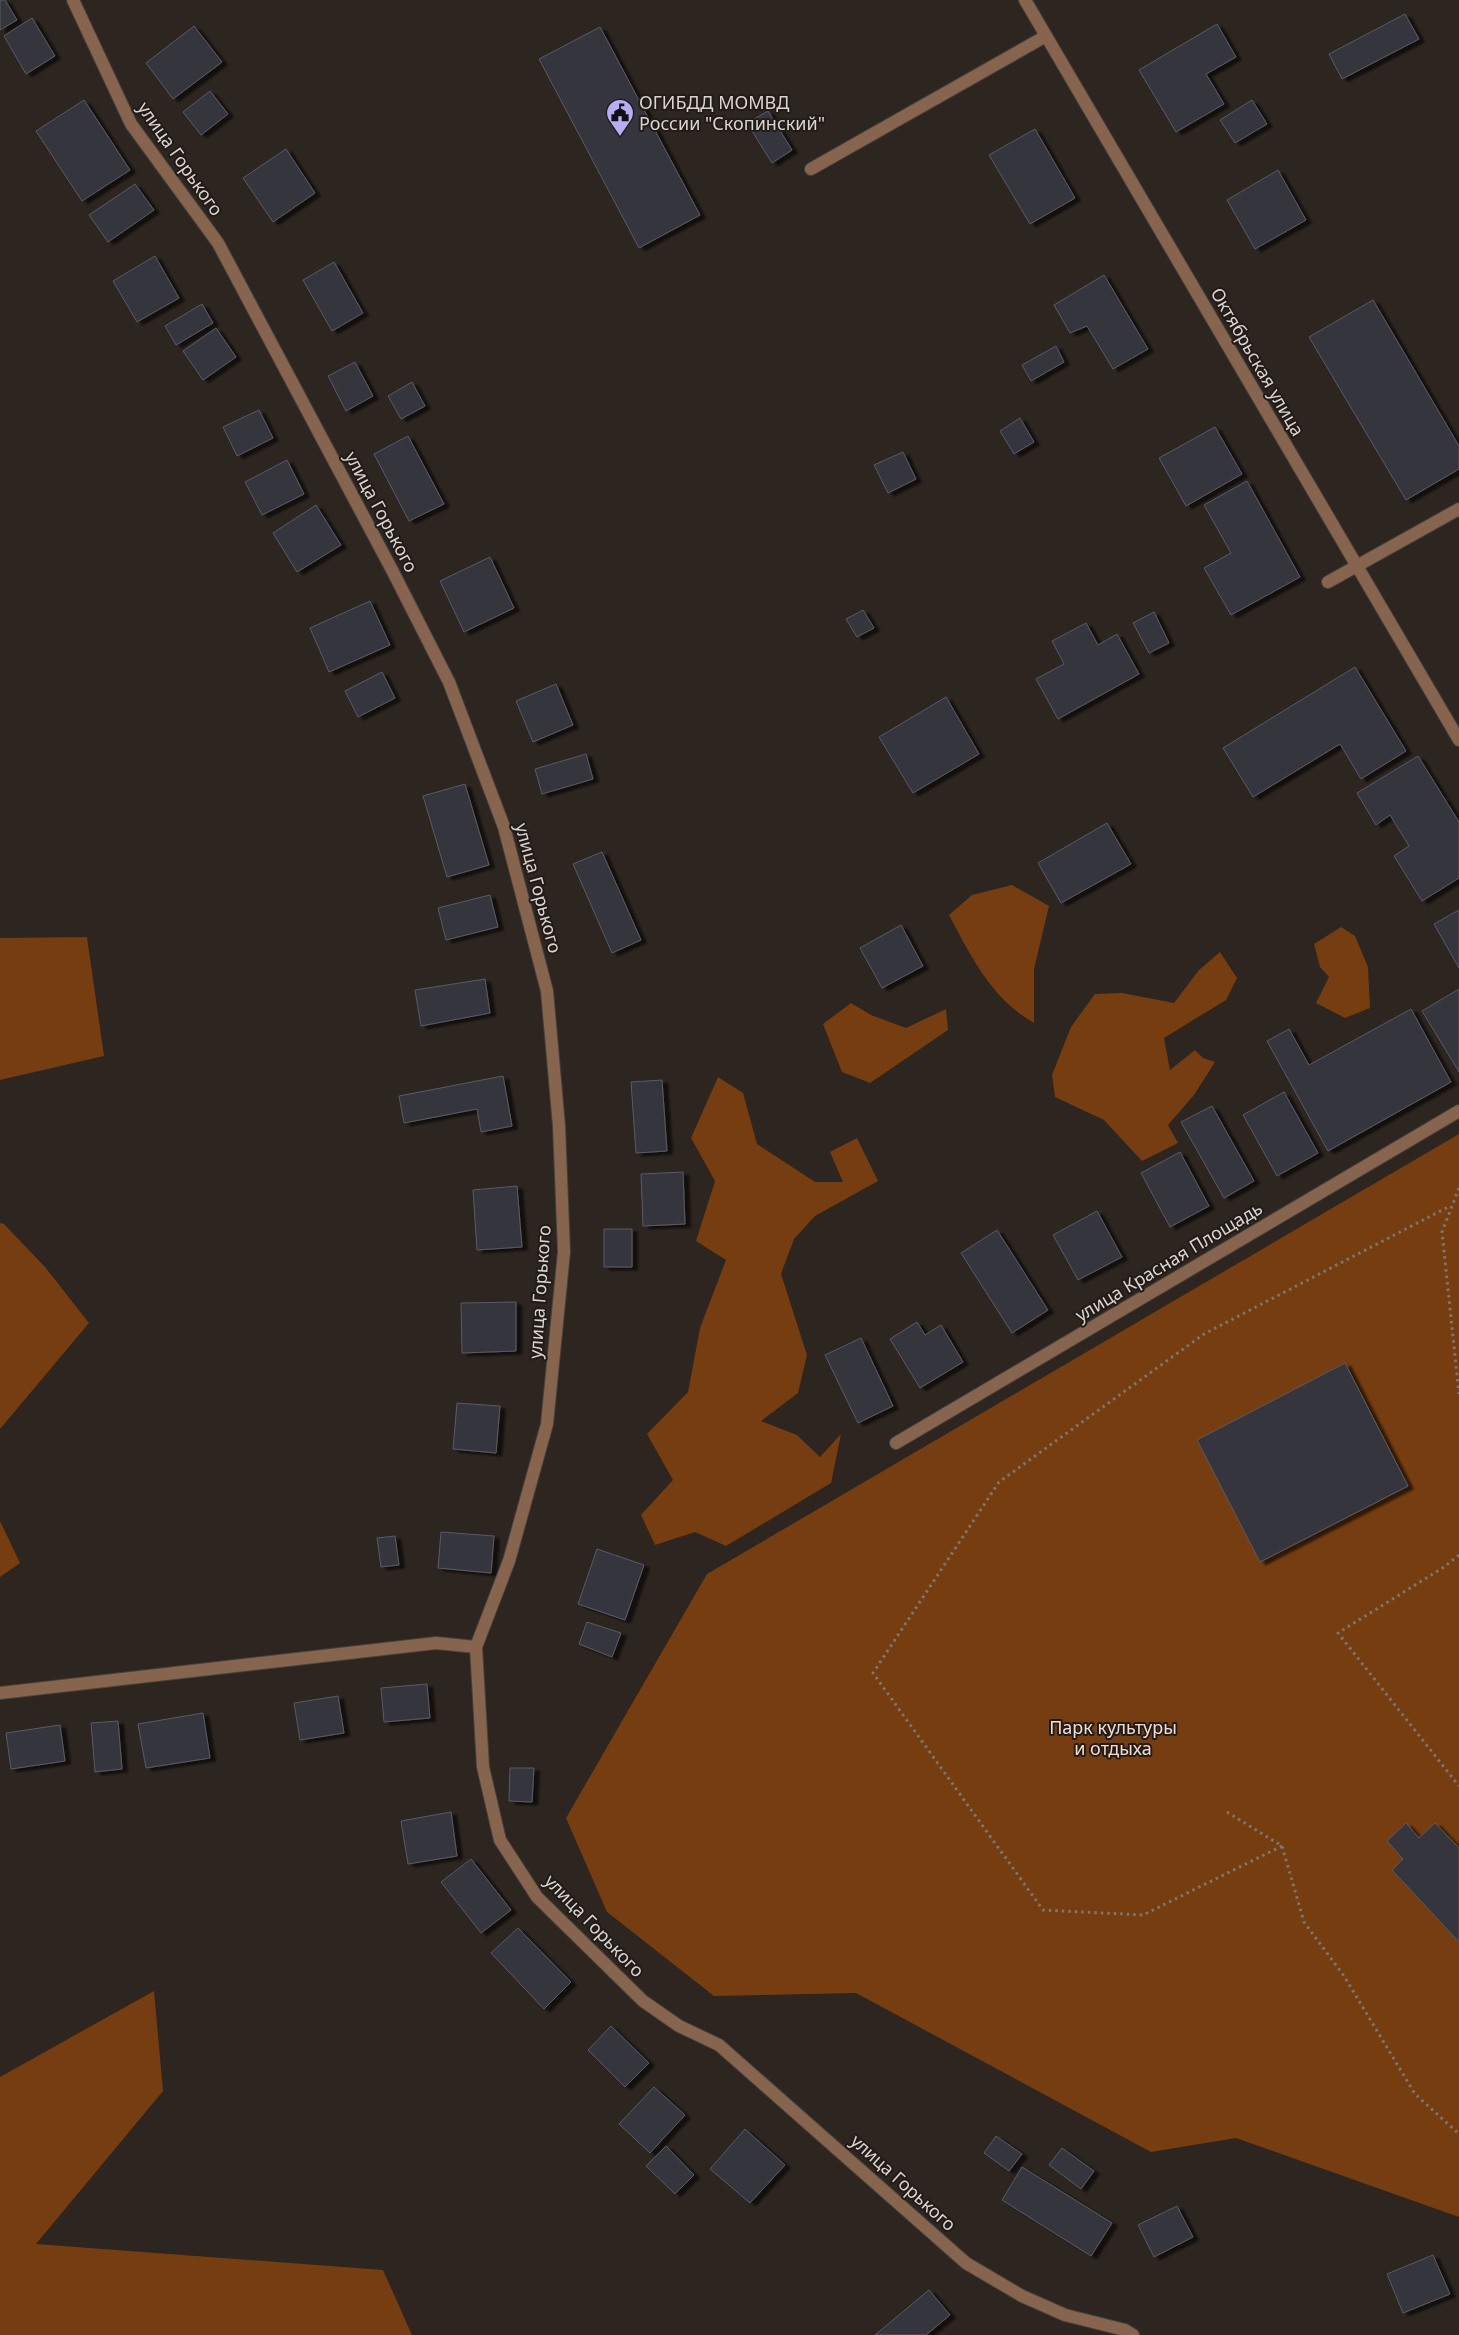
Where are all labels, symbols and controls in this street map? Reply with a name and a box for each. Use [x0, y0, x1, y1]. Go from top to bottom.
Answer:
place label: ОГИБДД МОМВД России "Скопинский" [639, 90, 825, 135]
street label: улица Горького [133, 97, 229, 220]
public building icon: ОГИБДД МОМВД России "Скопинский" [605, 98, 635, 137]
street label: Октябрьская улица [1206, 283, 1310, 440]
street label: улица Горького [340, 447, 424, 576]
street label: улица Горького [510, 820, 568, 956]
street label: улица Красная Площадь [1070, 1196, 1266, 1327]
street label: улица Горького [522, 1224, 556, 1360]
park label: Парк культуры и отдыха [1049, 1715, 1177, 1760]
street label: улица Горького [540, 1869, 650, 1982]
street label: улица Горького [846, 2129, 961, 2236]

